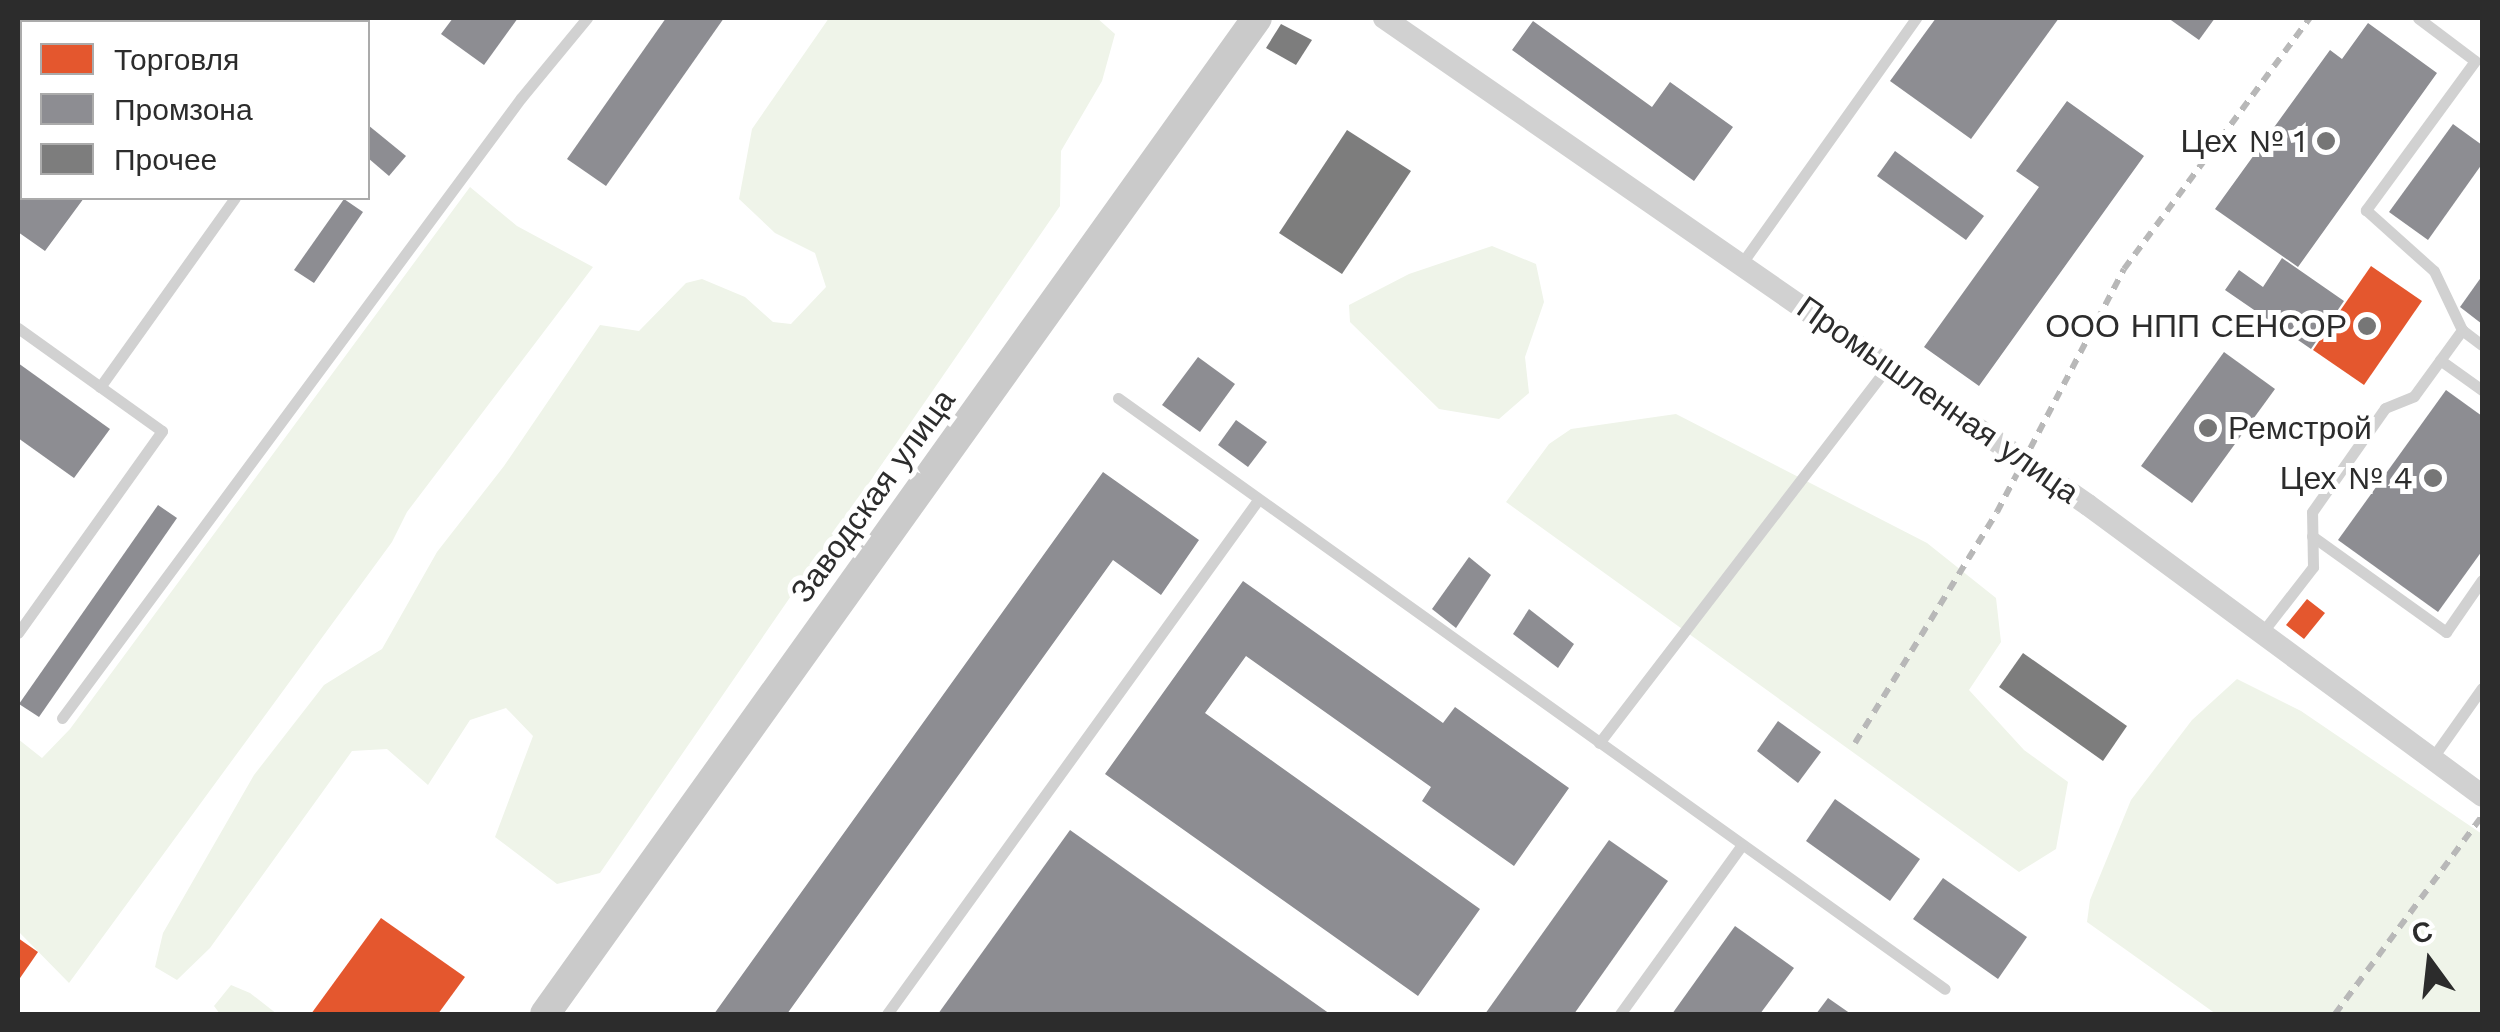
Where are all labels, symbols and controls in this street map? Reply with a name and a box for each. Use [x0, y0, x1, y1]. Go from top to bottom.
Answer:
legend [20, 20, 370, 200]
text: Торговля [114, 42, 239, 77]
text: Промзона [114, 92, 253, 127]
place label: Цех № 1 [2180, 122, 2306, 160]
marker: Цех № 1 [2315, 130, 2337, 152]
text: Прочее [114, 142, 217, 177]
street label: Промышленная улица [1790, 288, 2086, 512]
place label: ООО НПП СЕНСОР [2045, 307, 2347, 345]
marker: ООО НПП СЕНСОР [2356, 315, 2378, 337]
street label: Заводская улица [783, 382, 963, 610]
place label: Ремстрой [2228, 409, 2372, 447]
marker: Ремстрой [2197, 417, 2219, 439]
place label: Цех № 4 [2280, 459, 2413, 497]
marker: Цех № 4 [2422, 467, 2444, 489]
north arrow [2380, 912, 2480, 1012]
text: С [2408, 914, 2436, 951]

